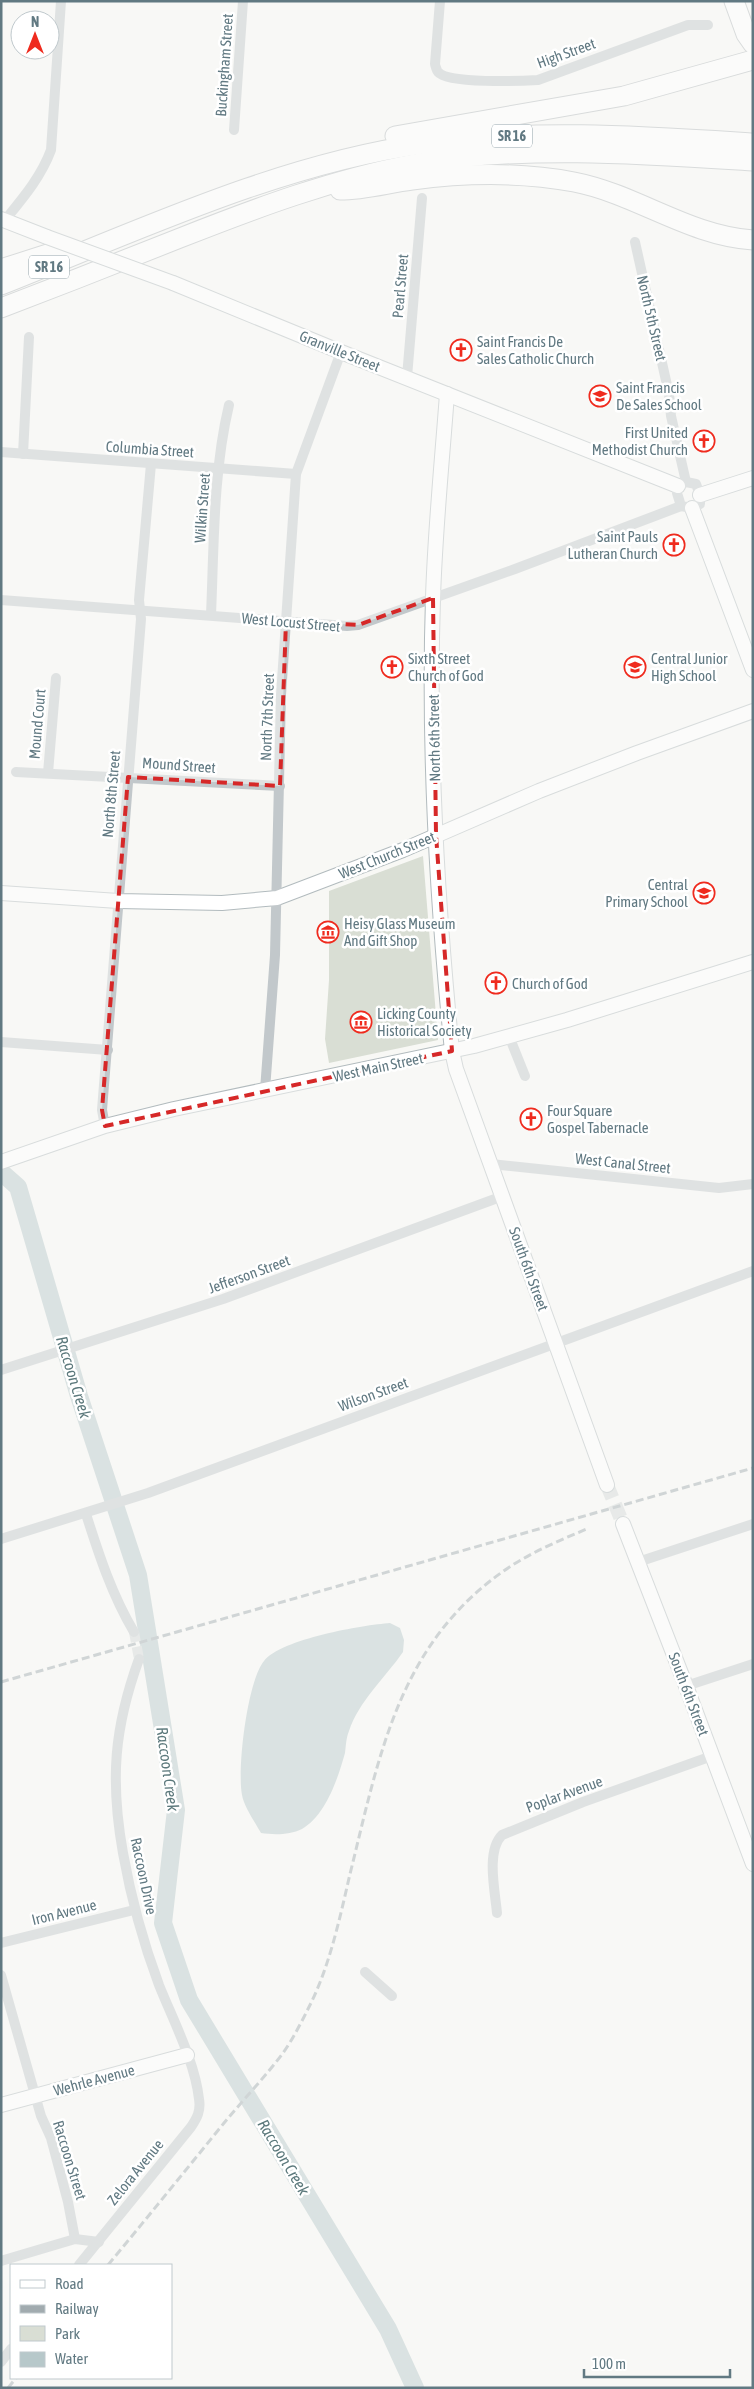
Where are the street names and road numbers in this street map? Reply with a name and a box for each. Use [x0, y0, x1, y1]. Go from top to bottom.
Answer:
street label: Buckingham Street [212, 13, 236, 117]
street label: High Street [534, 35, 598, 71]
road number: SR 16 [492, 124, 532, 148]
street label: Pearl Street [389, 253, 411, 319]
road number: SR 16 [29, 256, 69, 278]
street label: North 5th Street [634, 273, 670, 363]
street label: Granville Street [297, 327, 383, 375]
street label: Columbia Street [105, 437, 195, 461]
street label: Wilkin Street [191, 472, 213, 544]
street label: West Locust Street [241, 609, 341, 635]
street label: North 7th Street [257, 673, 277, 761]
street label: Mound Court [25, 688, 49, 760]
street label: North 6th Street [425, 694, 443, 782]
street label: North 8th Street [99, 750, 123, 838]
street label: Mound Street [142, 754, 216, 776]
street label: West Church Street [336, 828, 438, 882]
street label: West Main Street [331, 1049, 425, 1085]
street label: West Canal Street [574, 1150, 672, 1176]
street label: South 6th Street [506, 1225, 552, 1313]
street label: Jefferson Street [206, 1251, 292, 1297]
street label: Wilson Street [336, 1374, 410, 1414]
street label: South 6th Street [665, 1650, 713, 1738]
street label: Poplar Avenue [523, 1772, 605, 1816]
street label: Raccoon Drive [128, 1836, 160, 1916]
street label: Iron Avenue [30, 1896, 98, 1928]
street label: Wehrle Avenue [52, 2061, 137, 2099]
street label: Raccoon Street [50, 2118, 90, 2202]
street label: Zelora Avenue [103, 2136, 167, 2208]

